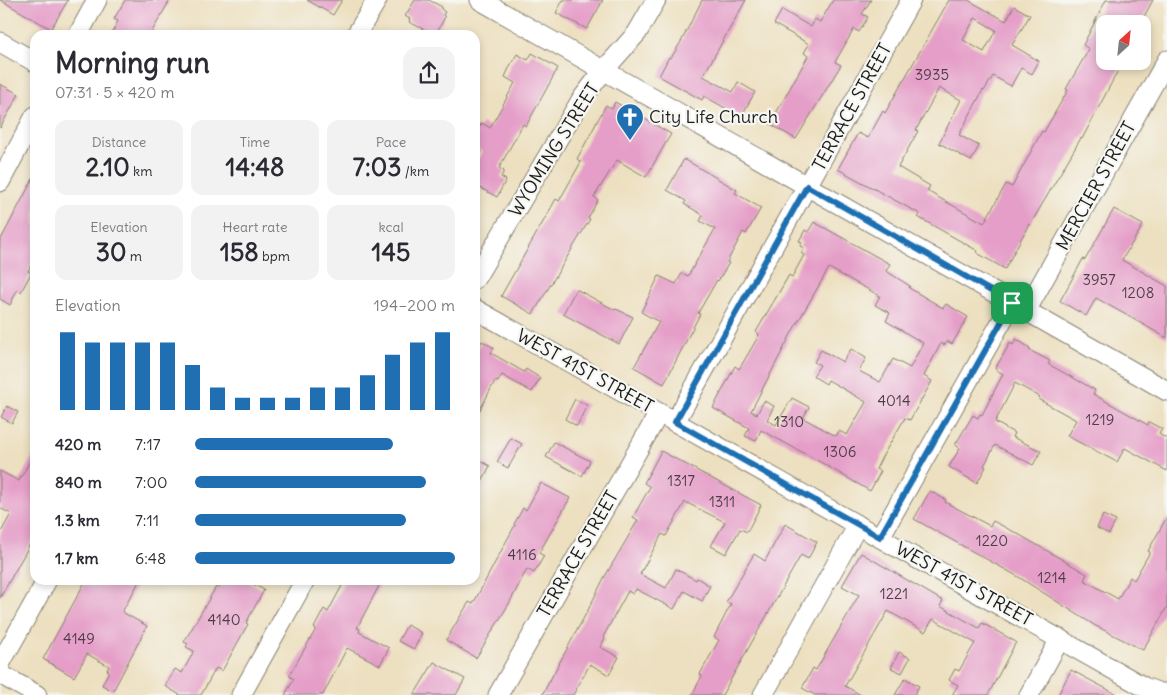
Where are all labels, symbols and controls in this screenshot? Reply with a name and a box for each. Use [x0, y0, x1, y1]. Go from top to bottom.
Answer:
north arrow [1096, 15, 1151, 70]
map controls [1096, 15, 1151, 70]
street label: TERRACE STREET [807, 39, 896, 175]
text: Morning run [55, 45, 210, 81]
button: share [403, 47, 455, 99]
house number: 3935 [915, 65, 949, 84]
street label: WYOMING STREET [503, 79, 604, 221]
text: 07:31 · 5 × 420 m [55, 82, 174, 102]
church icon: City Life Church [615, 102, 645, 141]
place label: City Life Church [649, 105, 778, 128]
street label: MERCIER STREET [1051, 117, 1141, 254]
text: Distance [92, 133, 146, 151]
text: Time [240, 133, 270, 151]
text: Pace [376, 133, 406, 151]
text: 2.10 [85, 151, 130, 183]
text: 14:48 [226, 151, 284, 183]
text: 7:03 [353, 151, 401, 183]
text: km [130, 162, 153, 180]
text: /km [401, 162, 429, 180]
text: Elevation [90, 218, 148, 236]
text: Heart rate [223, 218, 287, 236]
text: kcal [378, 218, 404, 236]
text: 30 [96, 236, 127, 268]
text: 158 [220, 236, 259, 268]
text: 145 [372, 236, 410, 268]
text: m [127, 247, 142, 265]
text: bpm [259, 247, 290, 265]
house number: 3957 [1082, 270, 1116, 289]
pin [991, 282, 1033, 324]
house number: 1208 [1122, 283, 1154, 302]
icon: arrive [998, 289, 1026, 317]
text: Elevation [55, 295, 121, 315]
text: 194–200 m [373, 295, 455, 315]
street label: WEST 41ST STREET [513, 323, 658, 418]
house number: 4014 [877, 391, 911, 410]
house number: 1219 [1086, 410, 1114, 429]
house number: 1310 [774, 412, 804, 431]
text: 420 m [55, 434, 101, 454]
text: 7:17 [135, 434, 161, 454]
house number: 1306 [823, 442, 857, 461]
house number: 1317 [667, 471, 695, 490]
text: 840 m [55, 472, 102, 492]
text: 7:00 [135, 472, 168, 492]
street label: TERRACE STREET [532, 486, 623, 621]
house number: 1311 [709, 492, 735, 511]
text: 1.3 km [55, 510, 100, 530]
text: 7:11 [135, 510, 159, 530]
house number: 1220 [976, 531, 1008, 550]
street label: WEST 41ST STREET [892, 536, 1037, 631]
house number: 4116 [507, 545, 537, 564]
text: 1.7 km [55, 548, 99, 568]
text: 6:48 [135, 548, 166, 568]
house number: 1214 [1038, 568, 1067, 587]
house number: 1221 [880, 584, 908, 603]
house number: 4140 [207, 610, 241, 629]
house number: 4149 [63, 629, 95, 648]

